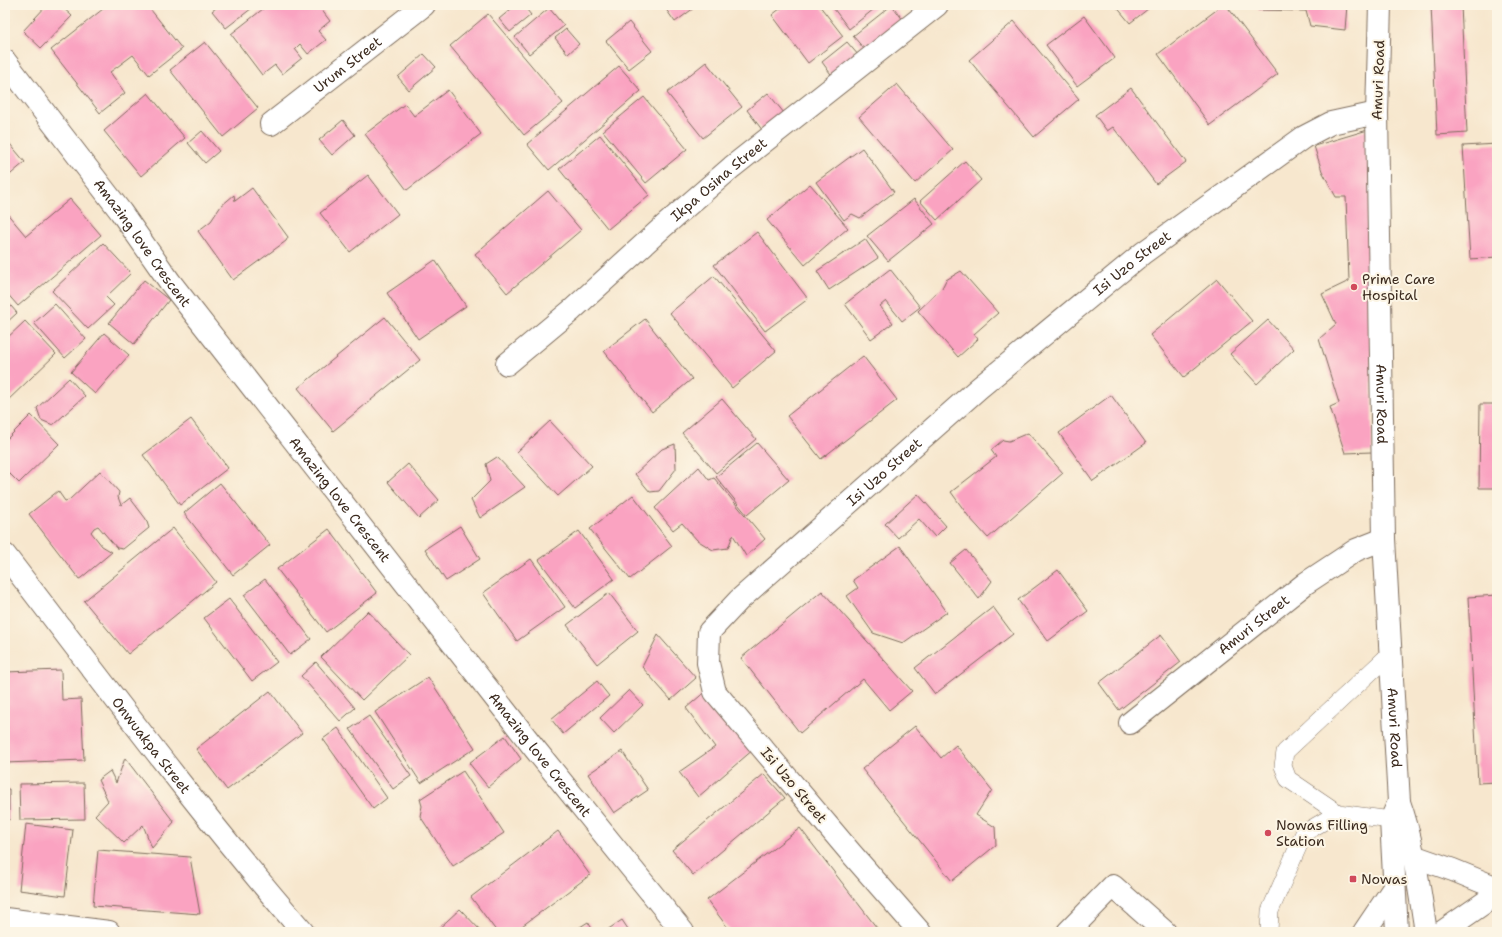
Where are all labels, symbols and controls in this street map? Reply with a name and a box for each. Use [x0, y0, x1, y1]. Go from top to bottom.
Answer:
street label: Urum Street [310, 32, 385, 97]
street label: Amuri Road [1368, 40, 1388, 120]
street label: Ikpa Osina Street [667, 134, 771, 225]
street label: Amazing love Crescent [90, 175, 195, 311]
street label: Isi Uzo Street [1089, 227, 1174, 299]
place label: Prime Care Hospital [1362, 270, 1435, 304]
marker: Prime Care Hospital [1349, 282, 1359, 292]
street label: Amuri Road [1372, 364, 1391, 444]
street label: Amazing love Crescent [285, 433, 395, 566]
street label: Isi Uzo Street [843, 434, 925, 510]
street label: Amuri Street [1214, 591, 1293, 659]
street label: Amuri Road [1383, 687, 1406, 768]
street label: Amazing love Crescent [485, 689, 595, 820]
street label: Onwuakpa Street [108, 693, 194, 797]
street label: Isi Uzo Street [757, 743, 831, 827]
place label: Nowas Filling Station [1276, 816, 1368, 850]
marker: Nowas Filling Station [1263, 828, 1273, 838]
place label: Nowas [1361, 870, 1407, 888]
marker: Nowas [1348, 874, 1358, 884]

